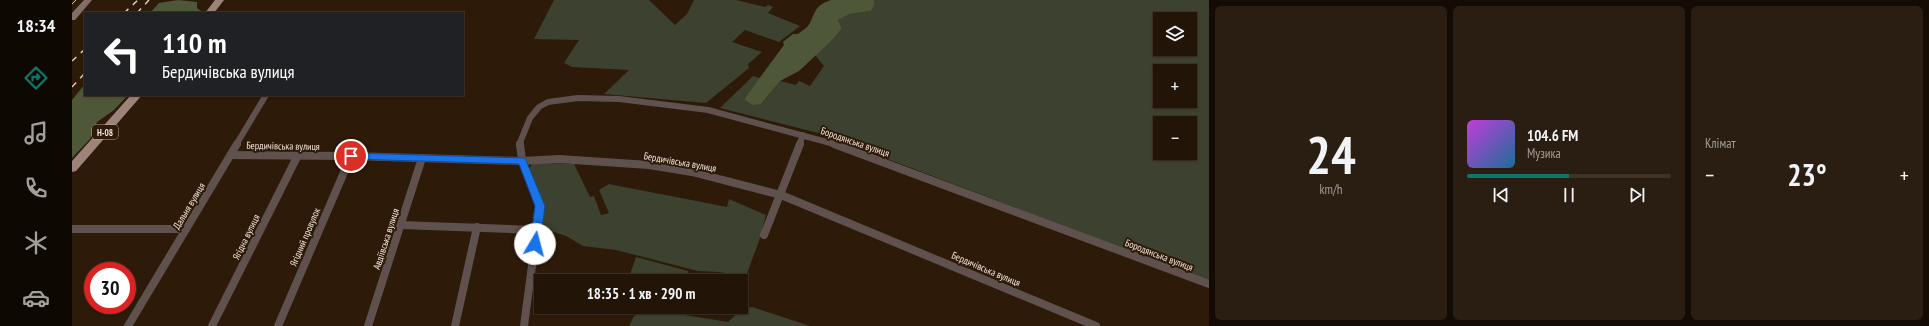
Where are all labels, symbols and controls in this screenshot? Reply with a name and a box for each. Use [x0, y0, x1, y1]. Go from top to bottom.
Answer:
map controls [1153, 12, 1197, 160]
button: layers [1153, 12, 1197, 56]
text: 18:34 [17, 14, 55, 37]
text: 110 m [162, 24, 226, 61]
icon: left [96, 28, 148, 80]
text: Бердичівська вулиця [162, 60, 294, 83]
icon: directions [22, 64, 50, 92]
button: + [1153, 64, 1197, 108]
button: − [1153, 116, 1197, 160]
icon: music [22, 119, 50, 147]
text: 24 [1306, 121, 1356, 188]
street label: Бородянська вулиця [819, 124, 891, 160]
road number: Н-08 [92, 125, 118, 139]
text: 104.6 FM [1527, 126, 1578, 145]
text: Клімат [1705, 135, 1736, 152]
street label: Бердичівська вулиця [246, 139, 320, 153]
pin [334, 139, 368, 173]
icon: arrive [340, 145, 362, 167]
text: Музика [1527, 145, 1561, 162]
street label: Бердичівська вулиця [643, 149, 717, 175]
text: 23° [1787, 155, 1827, 194]
text: − [1705, 161, 1714, 189]
text: + [1900, 161, 1909, 189]
icon: phone [22, 174, 50, 202]
street label: Дальня вулиця [170, 180, 208, 232]
text: km/h [1319, 181, 1343, 198]
icon: previous [1490, 184, 1512, 206]
icon: pause [1558, 184, 1580, 206]
icon: next [1626, 184, 1648, 206]
street label: Ягідний провулок [287, 206, 323, 268]
street label: Авдіївська вулиця [370, 207, 402, 271]
street label: Ягідна вулиця [229, 212, 263, 262]
position arrow [514, 223, 556, 265]
icon: climate [22, 229, 50, 257]
street label: Бородянська вулиця [1123, 236, 1195, 274]
street label: Бердичівська вулиця [950, 249, 1023, 289]
speed limit sign: 30 [84, 262, 136, 314]
icon: car [22, 284, 50, 312]
text: 18:35 · 1 хв · 290 m [587, 284, 695, 303]

